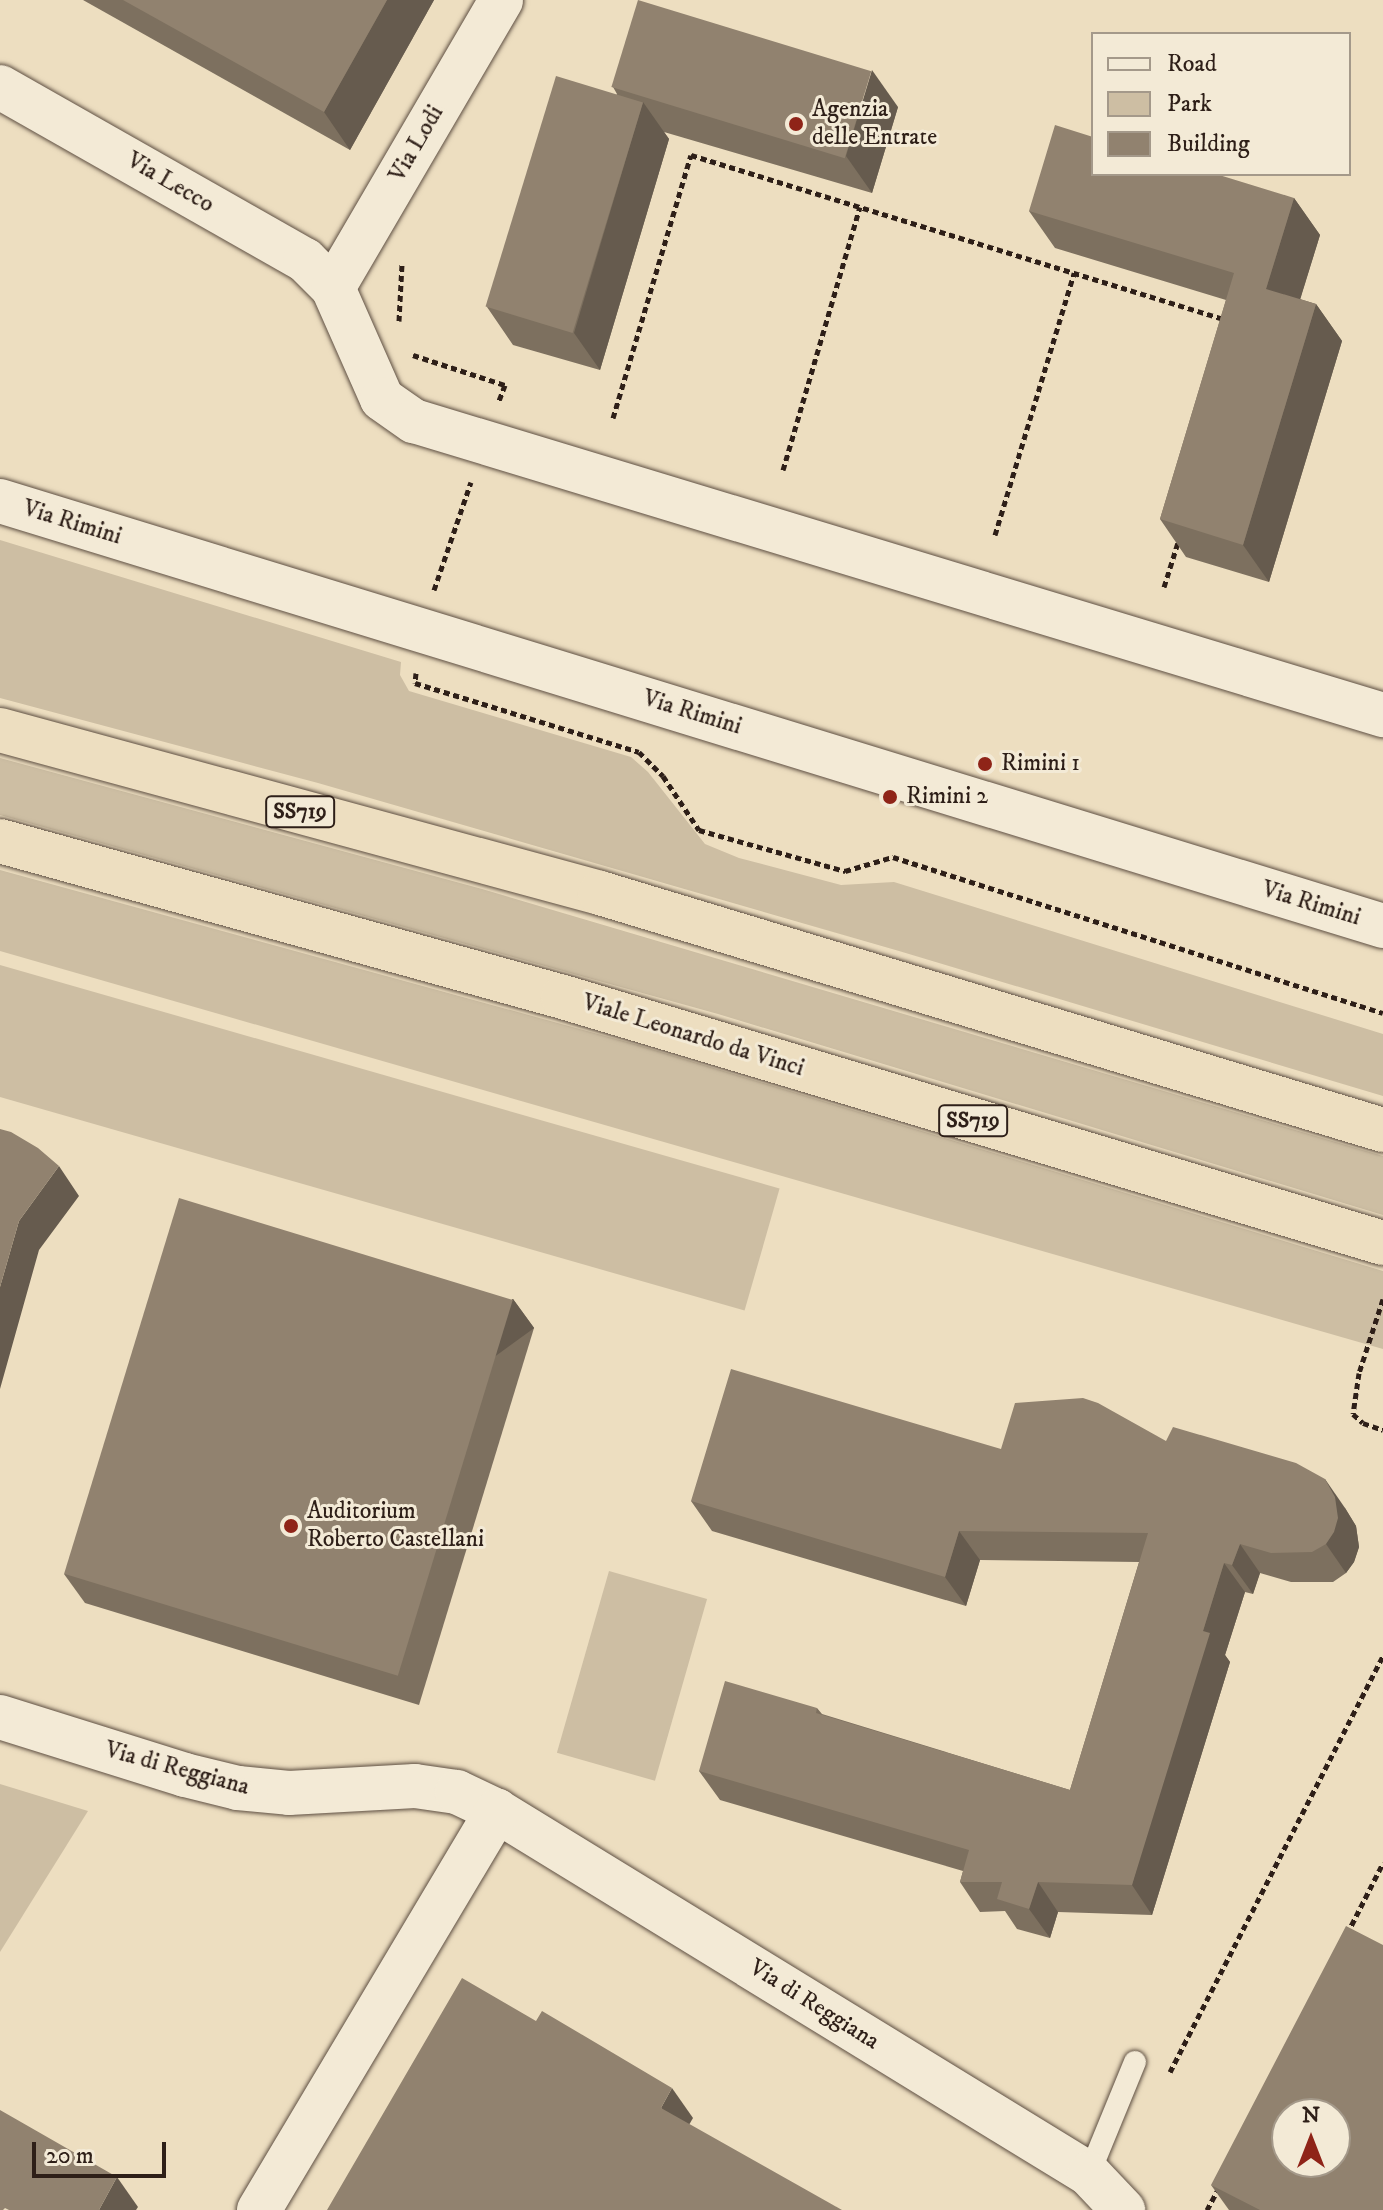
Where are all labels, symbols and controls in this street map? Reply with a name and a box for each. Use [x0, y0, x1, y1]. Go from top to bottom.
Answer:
legend [1091, 32, 1351, 176]
text: Road [1167, 49, 1217, 79]
text: Park [1167, 89, 1212, 119]
place label: Agenzia delle Entrate [812, 96, 937, 152]
street label: Via Lodi [384, 101, 450, 187]
marker: Agenzia delle Entrate [787, 115, 805, 133]
text: Building [1167, 129, 1250, 159]
street label: Via Lecco [121, 146, 219, 220]
street label: Via Rimini [19, 494, 125, 552]
street label: Via Rimini [639, 684, 745, 742]
place label: Rimini 1 [1001, 750, 1080, 778]
marker: Rimini 1 [976, 755, 994, 773]
place label: Rimini 2 [906, 783, 988, 811]
marker: Rimini 2 [881, 788, 899, 806]
road number: SS719 [264, 794, 336, 830]
street label: Via Rimini [1258, 875, 1364, 933]
street label: Viale Leonardo da Vinci [579, 989, 807, 1083]
road number: SS719 [937, 1103, 1009, 1139]
place label: Auditorium Roberto Castellani [307, 1498, 484, 1554]
marker: Auditorium Roberto Castellani [282, 1517, 300, 1535]
street label: Via di Reggiana [102, 1736, 252, 1802]
street label: Via di Reggiana [744, 1954, 884, 2056]
north arrow [1271, 2098, 1351, 2178]
text: N [1302, 2102, 1320, 2129]
scale bar [36, 2126, 170, 2176]
text: 20 m [46, 2141, 94, 2171]

